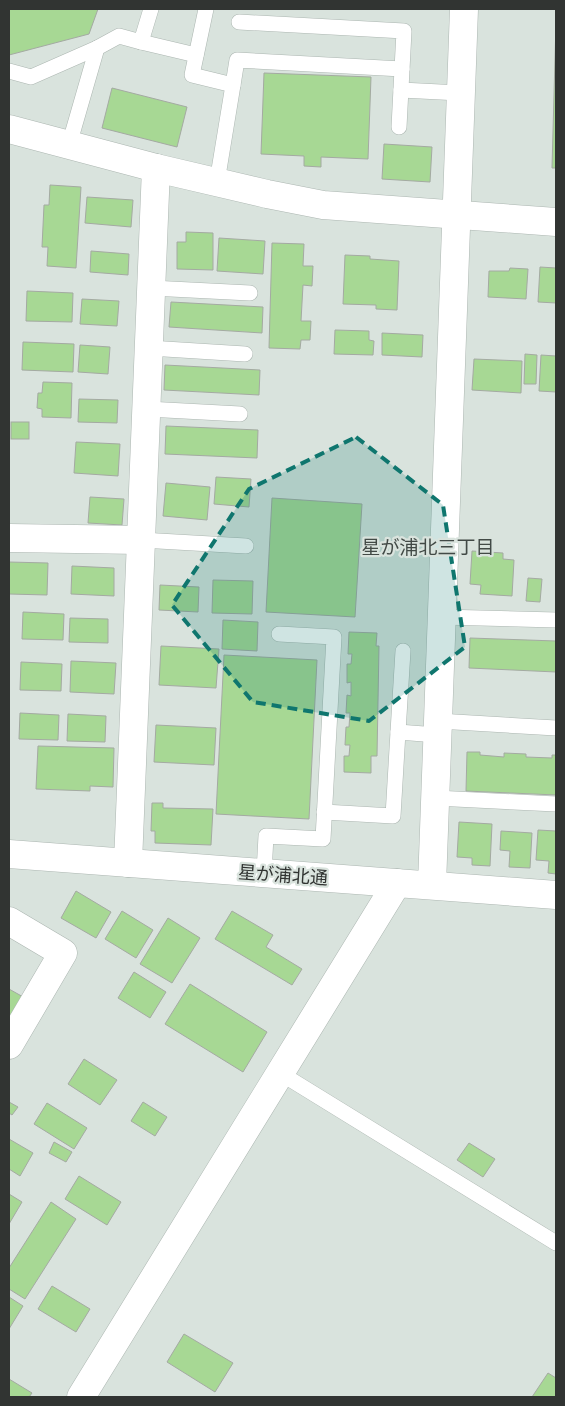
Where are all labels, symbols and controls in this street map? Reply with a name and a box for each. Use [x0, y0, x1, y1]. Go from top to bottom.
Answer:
district label: 星が浦北三丁目 [361, 534, 495, 561]
street label: 星が浦北通 [237, 859, 329, 891]

